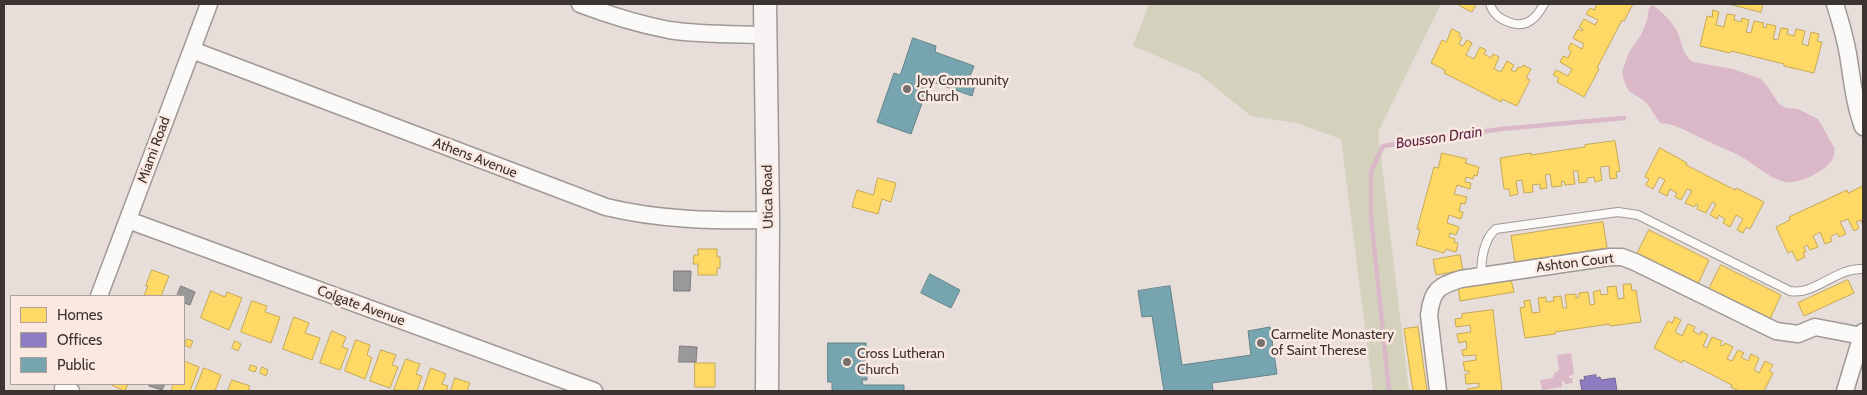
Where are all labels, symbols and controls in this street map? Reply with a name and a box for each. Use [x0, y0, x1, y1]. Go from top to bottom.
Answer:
place label: Joy Community Church [917, 73, 1009, 105]
marker: Joy Community Church [901, 83, 913, 95]
street label: Miami Road [134, 114, 174, 186]
water label: Bousson Drain [1395, 123, 1483, 153]
street label: Athens Avenue [430, 134, 520, 182]
street label: Utica Road [759, 165, 777, 229]
street label: Ashton Court [1535, 250, 1615, 276]
street label: Colgate Avenue [315, 282, 407, 330]
legend [10, 295, 185, 385]
text: Homes [57, 306, 103, 324]
place label: Carmelite Monastery of Saint Therese [1271, 327, 1394, 360]
text: Offices [57, 331, 102, 349]
marker: Carmelite Monastery of Saint Therese [1255, 337, 1267, 349]
place label: Cross Lutheran Church [857, 346, 945, 378]
text: Public [57, 356, 95, 374]
marker: Cross Lutheran Church [841, 356, 853, 368]

